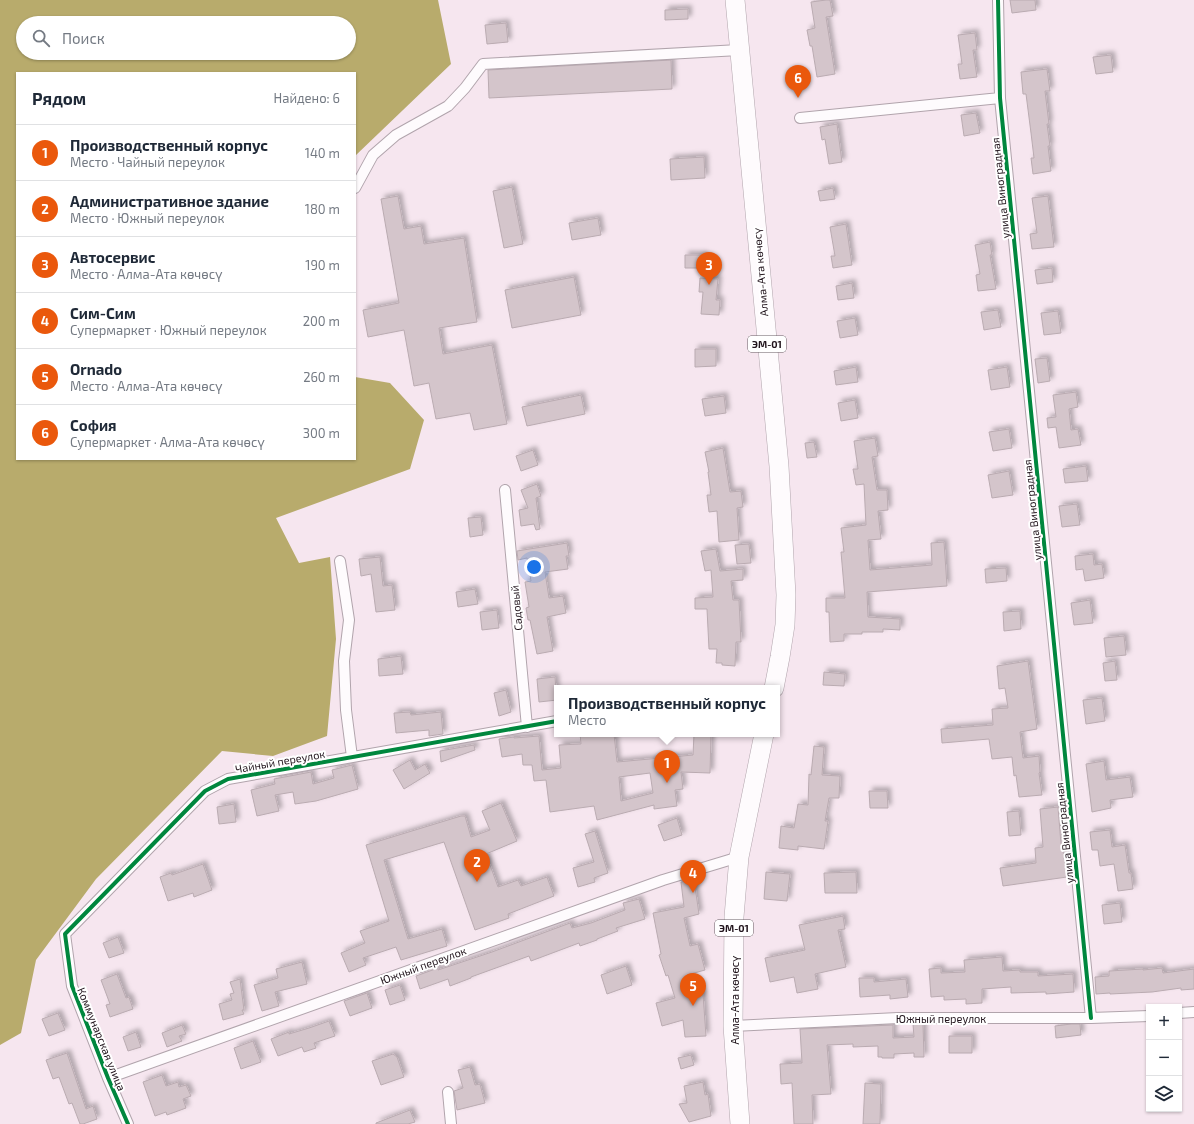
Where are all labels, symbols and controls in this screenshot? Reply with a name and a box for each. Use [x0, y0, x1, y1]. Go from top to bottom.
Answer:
search box [16, 16, 356, 60]
icon: search [30, 27, 52, 49]
text: Поиск [62, 29, 105, 47]
pin: 6 [785, 65, 811, 98]
text: Рядом [32, 88, 86, 108]
text: Найдено: 6 [274, 90, 340, 106]
text: Производственный корпус [70, 136, 268, 154]
street label: улица Виноградная [988, 137, 1013, 239]
text: 1 [42, 145, 48, 161]
text: 140 m [305, 145, 340, 161]
text: Место · Чайный переулок [70, 154, 225, 170]
text: Административное здание [70, 192, 269, 210]
text: 2 [41, 201, 49, 217]
text: 180 m [305, 201, 340, 217]
text: Место · Южный переулок [70, 210, 224, 226]
street label: Алма-Ата көчөсү [750, 226, 770, 317]
text: Автосервис [70, 248, 155, 266]
pin: 3 [696, 252, 722, 285]
text: 3 [41, 257, 49, 273]
text: 190 m [305, 257, 340, 273]
text: Место · Алма-Ата көчөсү [70, 266, 223, 282]
text: Сим-Сим [70, 304, 136, 322]
text: 4 [41, 313, 49, 329]
text: 200 m [303, 313, 340, 329]
text: Супермаркет · Южный переулок [70, 322, 267, 338]
road number: ЭМ-01 [748, 336, 786, 352]
text: Ornado [70, 360, 122, 378]
text: 5 [41, 369, 49, 385]
text: 260 m [303, 369, 340, 385]
text: Место · Алма-Ата көчөсү [70, 378, 223, 394]
text: София [70, 416, 117, 434]
text: 6 [41, 425, 49, 441]
text: 300 m [303, 425, 340, 441]
text: Супермаркет · Алма-Ата көчөсү [70, 434, 265, 450]
street label: улица Виноградная [1020, 459, 1045, 561]
your location [524, 557, 544, 577]
street label: Садовый [508, 585, 524, 631]
popup [554, 685, 780, 737]
text: Производственный корпус [568, 694, 766, 712]
text: Место [568, 712, 607, 728]
street label: Чайный переулок [234, 747, 326, 776]
pin: 1 [654, 750, 680, 783]
street label: улица Виноградная [1052, 782, 1077, 884]
pin: 2 [464, 849, 490, 882]
pin: 4 [680, 860, 706, 893]
road number: ЭМ-01 [715, 920, 753, 936]
street label: Южный переулок [378, 943, 468, 988]
street label: Алма-Ата көчөсү [728, 955, 741, 1045]
pin: 5 [680, 973, 706, 1006]
street label: Коммунарская улица [74, 985, 129, 1093]
map controls [1146, 1004, 1182, 1112]
button: + [1146, 1004, 1182, 1040]
street label: Южный переулок [896, 1012, 986, 1026]
button: − [1146, 1040, 1182, 1076]
button: layers [1146, 1076, 1182, 1112]

